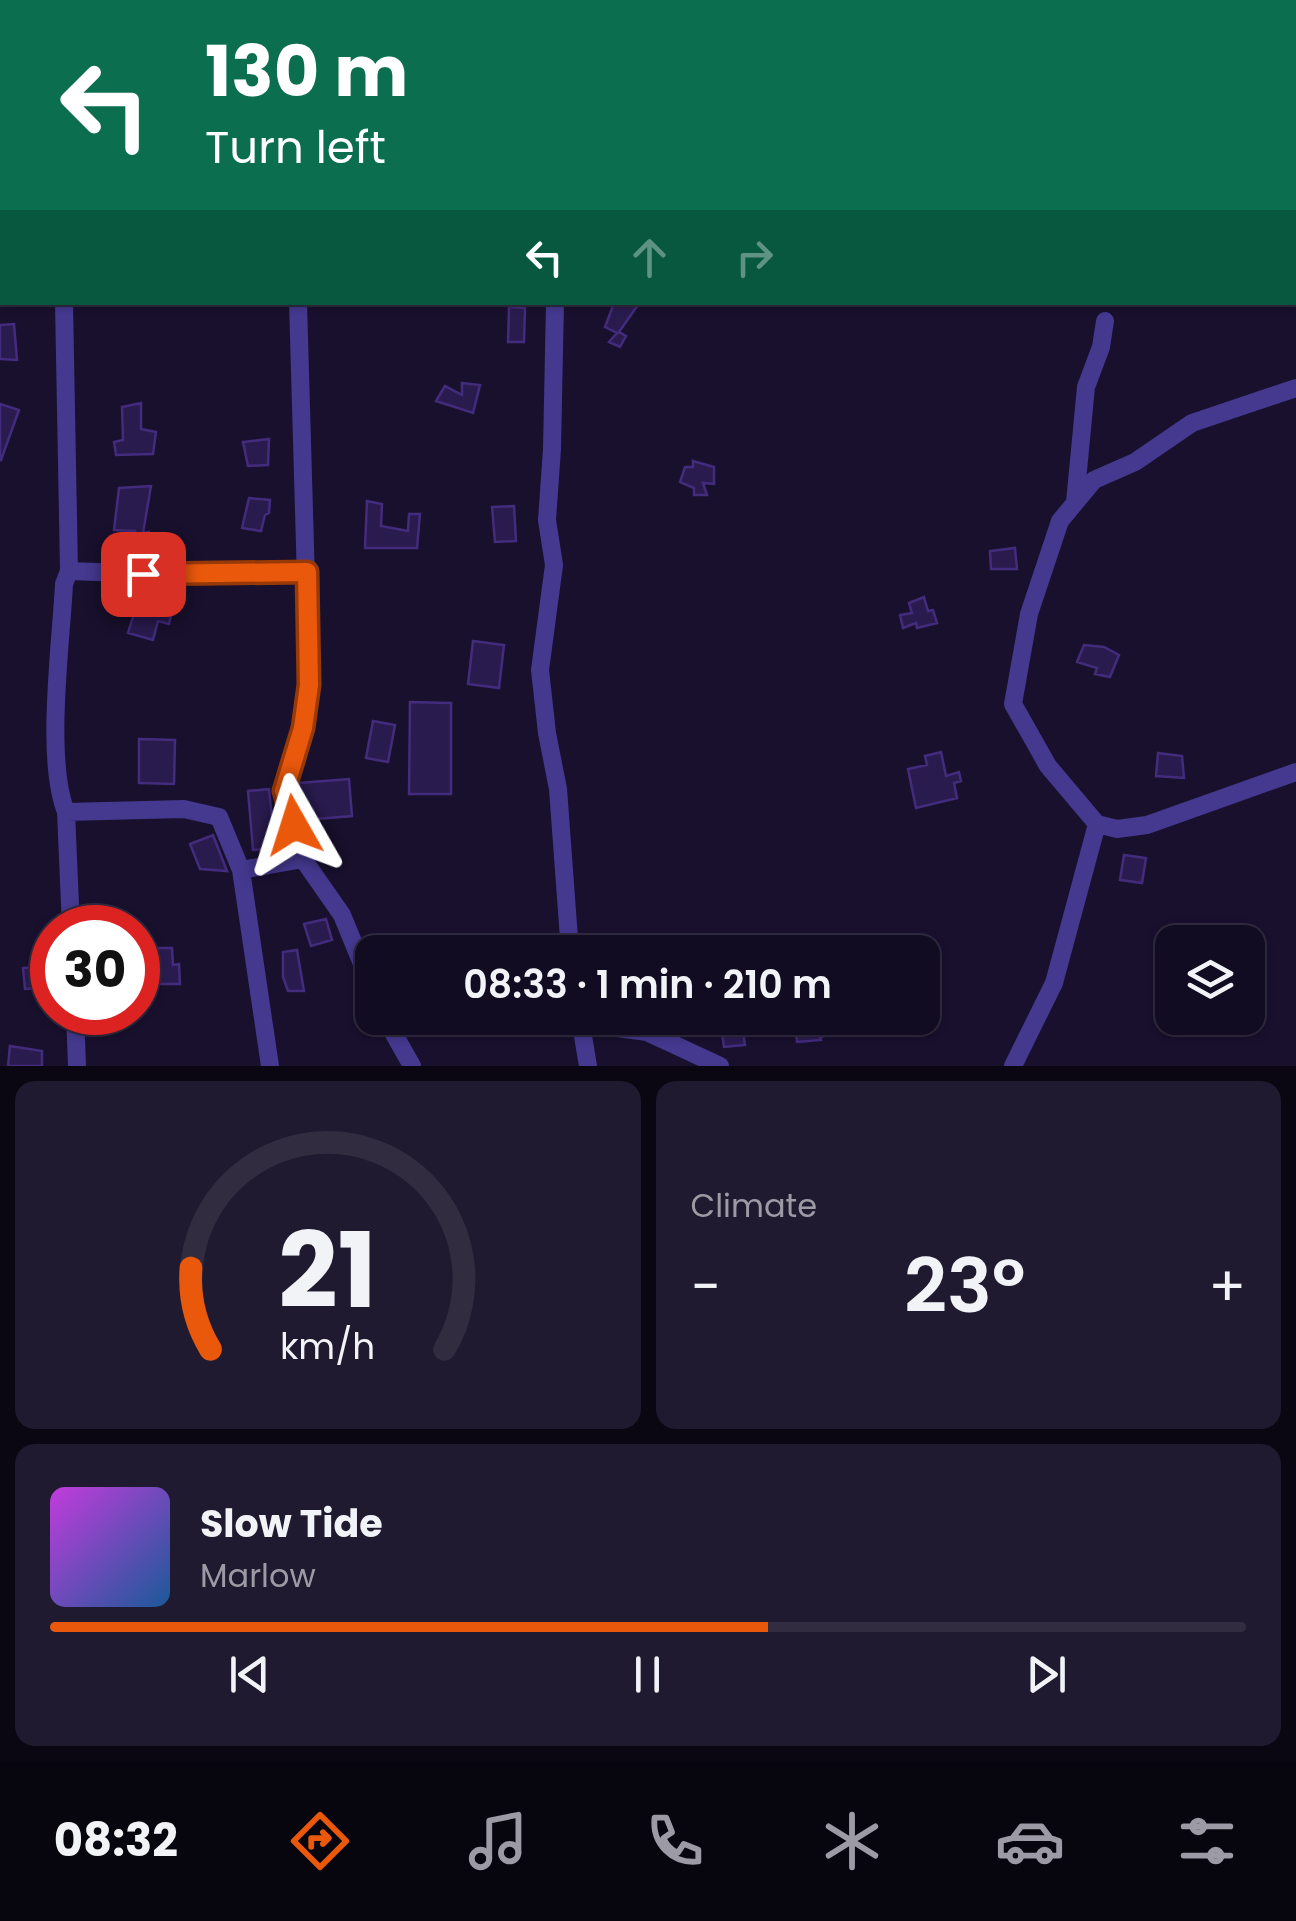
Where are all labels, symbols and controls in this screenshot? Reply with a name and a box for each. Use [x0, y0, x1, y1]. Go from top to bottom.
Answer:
text: 130 m [205, 22, 408, 121]
icon: left [40, 40, 170, 170]
text: Turn left [205, 116, 386, 179]
icon: left [517, 230, 572, 285]
icon: ahead [622, 230, 677, 285]
icon: right [727, 230, 782, 285]
pin [101, 532, 186, 617]
icon: arrive [116, 547, 171, 602]
position arrow [242, 773, 346, 877]
speed limit sign: 30 [30, 905, 160, 1035]
map controls [1155, 925, 1265, 1035]
button: layers [1155, 925, 1265, 1035]
text: 08:33 · 1 min · 210 m [463, 958, 832, 1011]
text: Climate [691, 1183, 817, 1228]
text: 21 [278, 1198, 377, 1343]
text: 23° [904, 1233, 1025, 1338]
text: − [691, 1248, 721, 1325]
text: + [1208, 1248, 1246, 1325]
text: km/h [280, 1321, 375, 1372]
text: Slow Tide [200, 1497, 383, 1550]
text: Marlow [200, 1553, 316, 1598]
icon: previous [222, 1647, 277, 1702]
icon: pause [620, 1647, 675, 1702]
icon: next [1019, 1647, 1074, 1702]
icon: directions [285, 1806, 355, 1876]
icon: music [463, 1806, 533, 1876]
icon: phone [640, 1806, 710, 1876]
icon: climate [817, 1806, 887, 1876]
icon: car [995, 1806, 1065, 1876]
icon: filters [1172, 1806, 1242, 1876]
text: 08:32 [54, 1809, 178, 1872]

